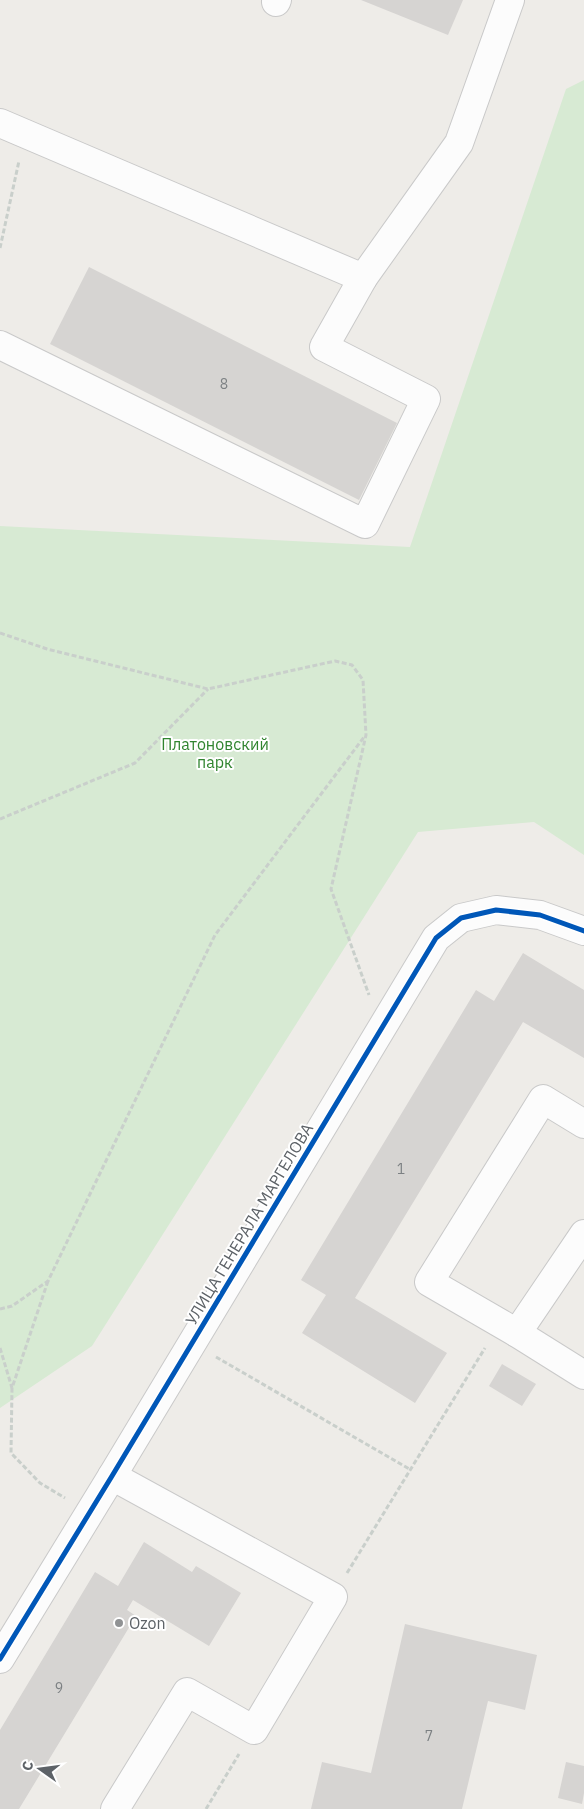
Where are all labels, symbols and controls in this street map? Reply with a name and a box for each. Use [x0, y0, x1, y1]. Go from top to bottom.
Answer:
house number: 8 [220, 375, 228, 393]
park label: Платоновский парк [161, 734, 269, 772]
street label: УЛИЦА ГЕНЕРАЛА МАРГЕЛОВА [181, 1119, 317, 1329]
house number: 1 [397, 1160, 405, 1178]
place label: Ozon [129, 1613, 166, 1633]
marker: Ozon [113, 1617, 125, 1629]
house number: 9 [55, 1679, 63, 1697]
house number: 7 [425, 1727, 433, 1745]
north arrow [15, 1744, 65, 1794]
text: С [18, 1759, 37, 1772]

